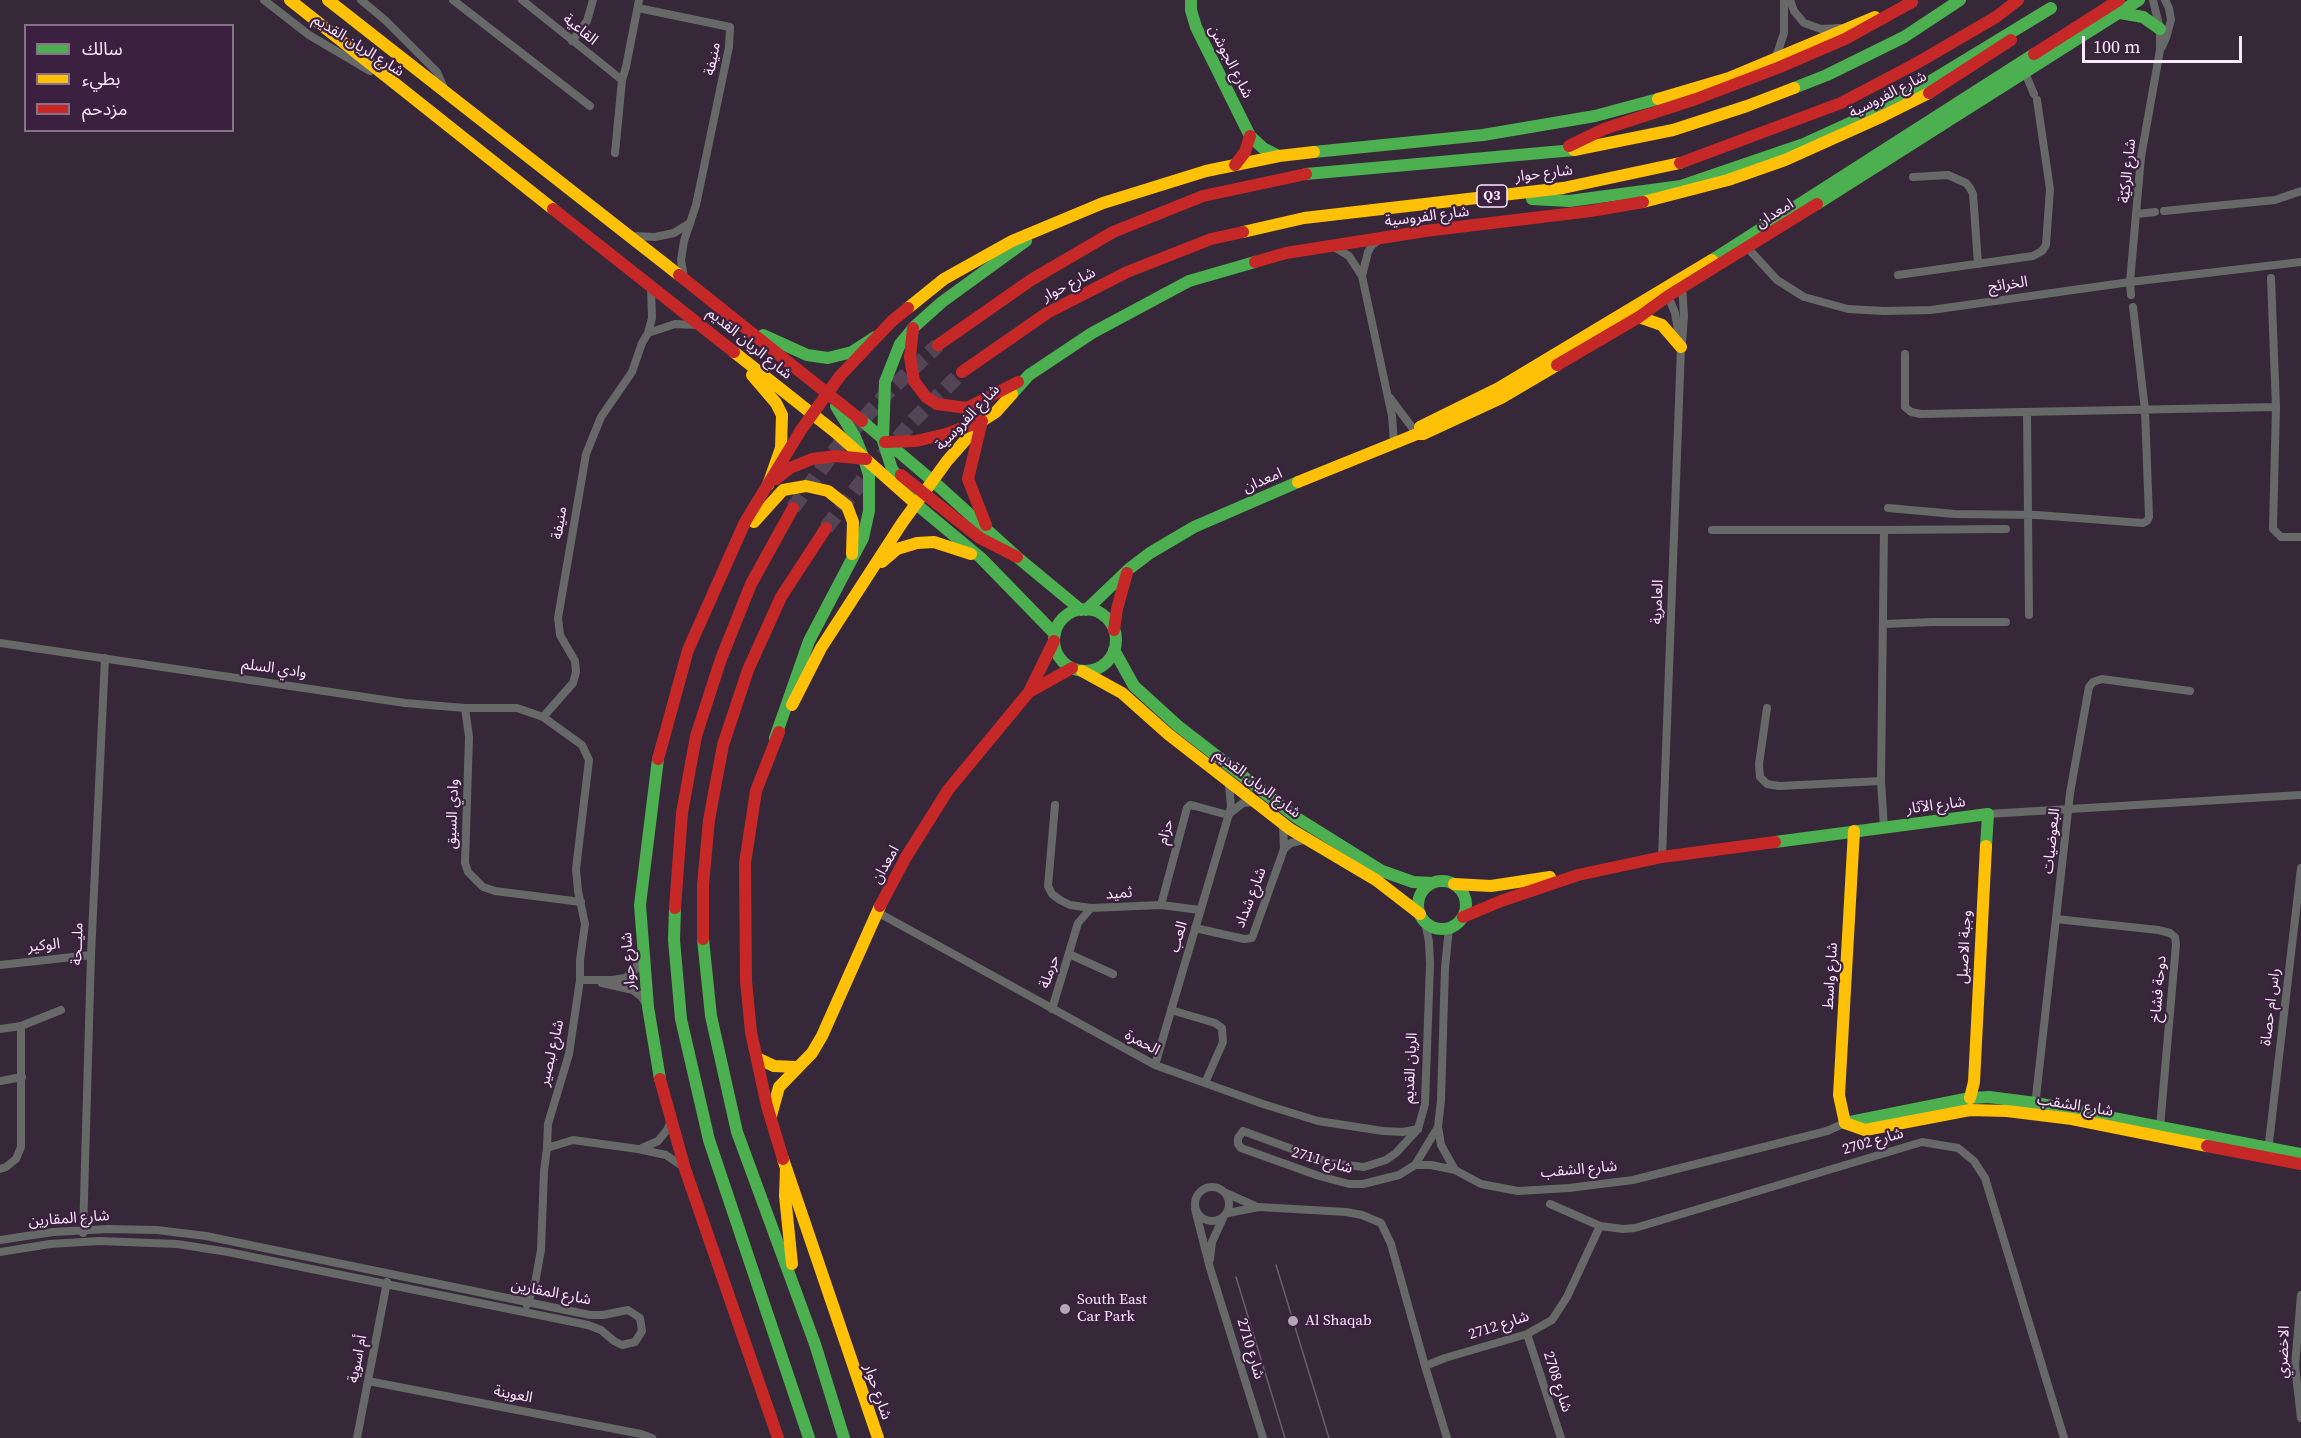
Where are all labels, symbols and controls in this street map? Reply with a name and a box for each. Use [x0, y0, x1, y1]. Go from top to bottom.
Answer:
street label: شارع الريان القديم [309, 11, 407, 81]
street label: القاعية [559, 11, 601, 49]
street label: شارع الجوشن [1204, 22, 1256, 102]
legend [24, 24, 234, 132]
scale bar [2085, 24, 2246, 62]
text: 100 m [2093, 34, 2140, 59]
text: سالك [82, 36, 123, 61]
street label: منيفة [701, 41, 725, 77]
text: بطيء [82, 66, 120, 91]
street label: شارع الفروسية [1846, 68, 1930, 122]
text: مزدحم [82, 96, 127, 121]
street label: شارع الركيّة [2116, 138, 2140, 204]
street label: شارع حوار [1514, 162, 1574, 186]
road number: Q3 [1477, 185, 1507, 207]
street label: امعدان [1753, 195, 1797, 233]
street label: شارع الفروسية [1384, 203, 1470, 231]
street label: شارع حوار [1039, 264, 1099, 306]
street label: الخرائج [1987, 273, 2029, 297]
street label: شارع الريان القديم [703, 304, 795, 384]
street label: شارع الفروسية [932, 381, 1004, 455]
street label: امعدان [1241, 465, 1285, 497]
street label: منيفة [549, 505, 571, 541]
street label: العامرية [1648, 579, 1668, 625]
street label: وادي السلم [240, 656, 308, 682]
street label: شارع الريان القديم [1210, 745, 1304, 823]
street label: وادي السيق [443, 779, 463, 849]
street label: شارع الآثار [1905, 793, 1967, 819]
street label: البعوضيات [2040, 807, 2064, 875]
street label: حزام [1154, 817, 1178, 847]
street label: امعدان [868, 843, 904, 887]
street label: شارع شداد [1231, 865, 1271, 931]
street label: ثميد [1105, 884, 1133, 904]
street label: وجبة الاصيل [1954, 910, 1976, 984]
street label: العب [1166, 919, 1192, 955]
street label: مليــحة [68, 922, 88, 966]
street label: شارع حوار [618, 932, 640, 990]
street label: الوكير [27, 935, 61, 957]
street label: شارع واسط [1820, 942, 1842, 1010]
street label: حرملة [1036, 953, 1064, 991]
street label: دوحة فشاخ [2147, 955, 2171, 1023]
street label: راس ام حصاة [2257, 967, 2285, 1047]
street label: شارع لبصير [536, 1018, 568, 1088]
street label: الحمرة [1121, 1026, 1163, 1060]
street label: الريان القديم [1400, 1032, 1422, 1104]
street label: شارع الشقب [2036, 1091, 2114, 1121]
street label: شارع 2702 [1840, 1125, 1906, 1159]
street label: شارع 2711 [1289, 1144, 1355, 1178]
street label: شارع الشقب [1540, 1158, 1618, 1182]
street label: شارع المقارين [28, 1207, 110, 1231]
street label: شارع المقارين [509, 1276, 593, 1310]
place label: South East Car Park [1077, 1291, 1147, 1326]
marker: South East Car Park [1058, 1302, 1072, 1316]
street label: شارع 2712 [1466, 1308, 1532, 1344]
place label: Al Shaqab [1305, 1312, 1372, 1330]
marker: Al Shaqab [1286, 1314, 1300, 1328]
street label: شارع 2710 [1232, 1316, 1268, 1382]
street label: الاخضري [2274, 1325, 2294, 1379]
street label: أم اسوية [345, 1333, 371, 1385]
street label: شارع 2708 [1539, 1349, 1575, 1415]
street label: شارع حوار [859, 1362, 895, 1422]
street label: العوينة [492, 1382, 534, 1408]

